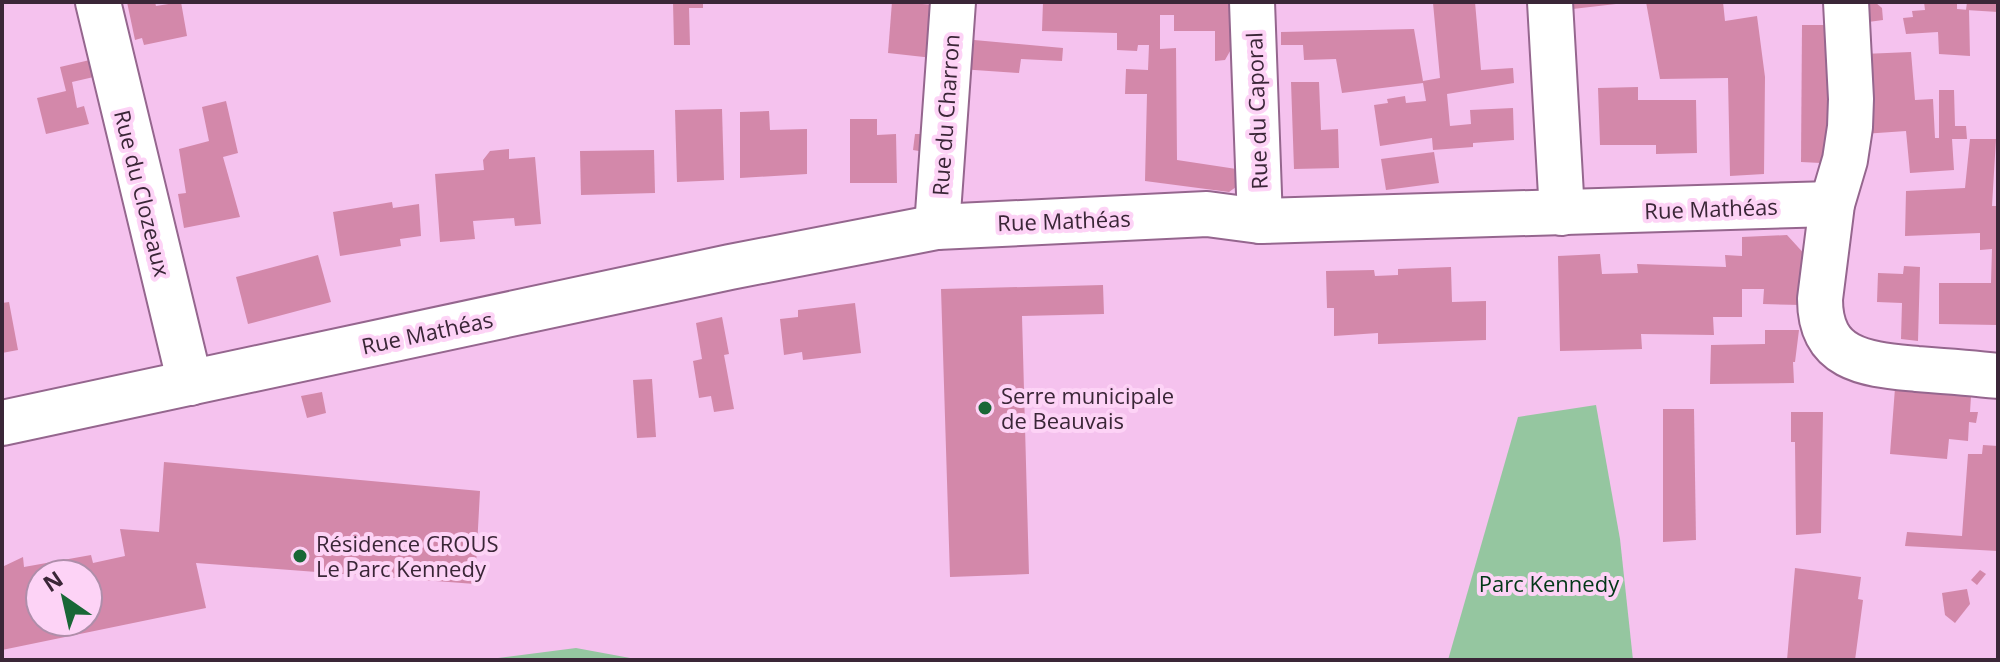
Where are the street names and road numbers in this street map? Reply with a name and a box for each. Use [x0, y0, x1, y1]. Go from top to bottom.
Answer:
street label: Rue du Caporal [1238, 32, 1274, 190]
street label: Rue du Charron [924, 33, 966, 197]
street label: Rue du Clozeaux [108, 107, 178, 280]
street label: Rue Mathéas [1644, 191, 1778, 225]
street label: Rue Mathéas [997, 203, 1131, 237]
street label: Rue Mathéas [359, 303, 495, 361]

